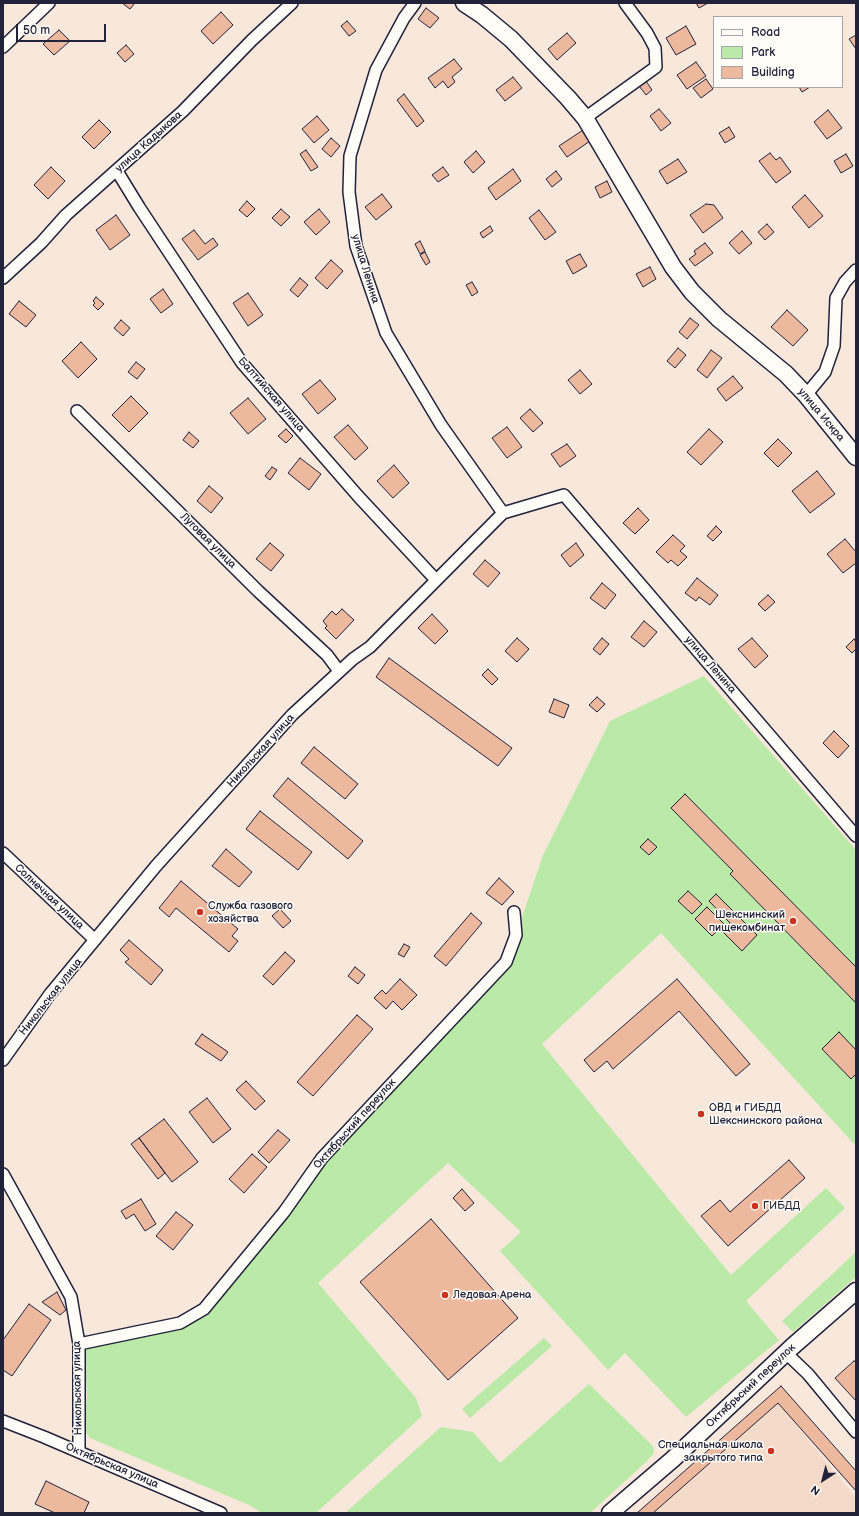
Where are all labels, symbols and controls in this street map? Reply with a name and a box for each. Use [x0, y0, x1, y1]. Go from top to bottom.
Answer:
scale bar [18, 16, 108, 42]
legend [713, 16, 843, 88]
text: 50 m [23, 23, 50, 38]
text: Road [751, 25, 780, 40]
text: Park [751, 45, 775, 60]
text: Building [751, 65, 795, 80]
street label: улица Кадыкова [113, 109, 185, 175]
street label: улица Ленина [348, 233, 382, 305]
street label: Балтийская улица [235, 355, 307, 435]
street label: улица Искра [795, 386, 847, 444]
street label: Луговая улица [177, 510, 239, 572]
street label: улица Ленина [682, 634, 738, 696]
street label: Никольская улица [225, 712, 297, 790]
street label: Солнечная улица [12, 862, 86, 932]
place label: Служба газового хозяйства [208, 899, 293, 925]
marker: Служба газового хозяйства [195, 907, 205, 917]
place label: Шекснинский пищекомбинат [709, 908, 785, 934]
marker: Шекснинский пищекомбинат [788, 916, 798, 926]
street label: Никольская улица [17, 956, 85, 1038]
street label: Октябрьский переулок [311, 1076, 399, 1172]
place label: ОВД и ГИБДД Шекснинского района [709, 1101, 822, 1127]
marker: ОВД и ГИБДД Шекснинского района [696, 1109, 706, 1119]
place label: ГИБДД [763, 1199, 800, 1213]
marker: ГИБДД [750, 1201, 760, 1211]
place label: Ледовая Арена [453, 1288, 532, 1302]
marker: Ледовая Арена [440, 1290, 450, 1300]
street label: Никольская улица [71, 1341, 85, 1435]
street label: Октябрьский переулок [704, 1341, 798, 1431]
place label: Специальная школа закрытого типа [658, 1438, 763, 1464]
street label: Октябрьская улица [64, 1440, 160, 1492]
marker: Специальная школа закрытого типа [766, 1446, 776, 1456]
north arrow [803, 1460, 843, 1500]
text: N [808, 1482, 823, 1498]

